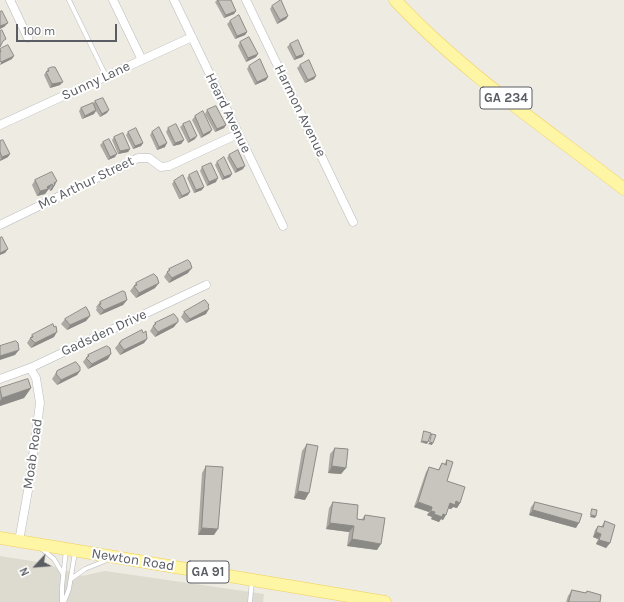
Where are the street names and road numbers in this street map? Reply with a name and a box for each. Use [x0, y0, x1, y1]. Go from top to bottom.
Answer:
street label: Sunny Lane [59, 58, 133, 104]
street label: Harmon Avenue [270, 62, 330, 160]
street label: Heard Avenue [201, 70, 255, 156]
road number: GA 234 [480, 87, 532, 109]
street label: Mc Arthur Street [35, 153, 137, 213]
street label: Gadsden Drive [59, 306, 149, 360]
street label: Moab Road [20, 418, 46, 490]
street label: Newton Road [90, 545, 176, 575]
road number: GA 91 [187, 561, 229, 583]

